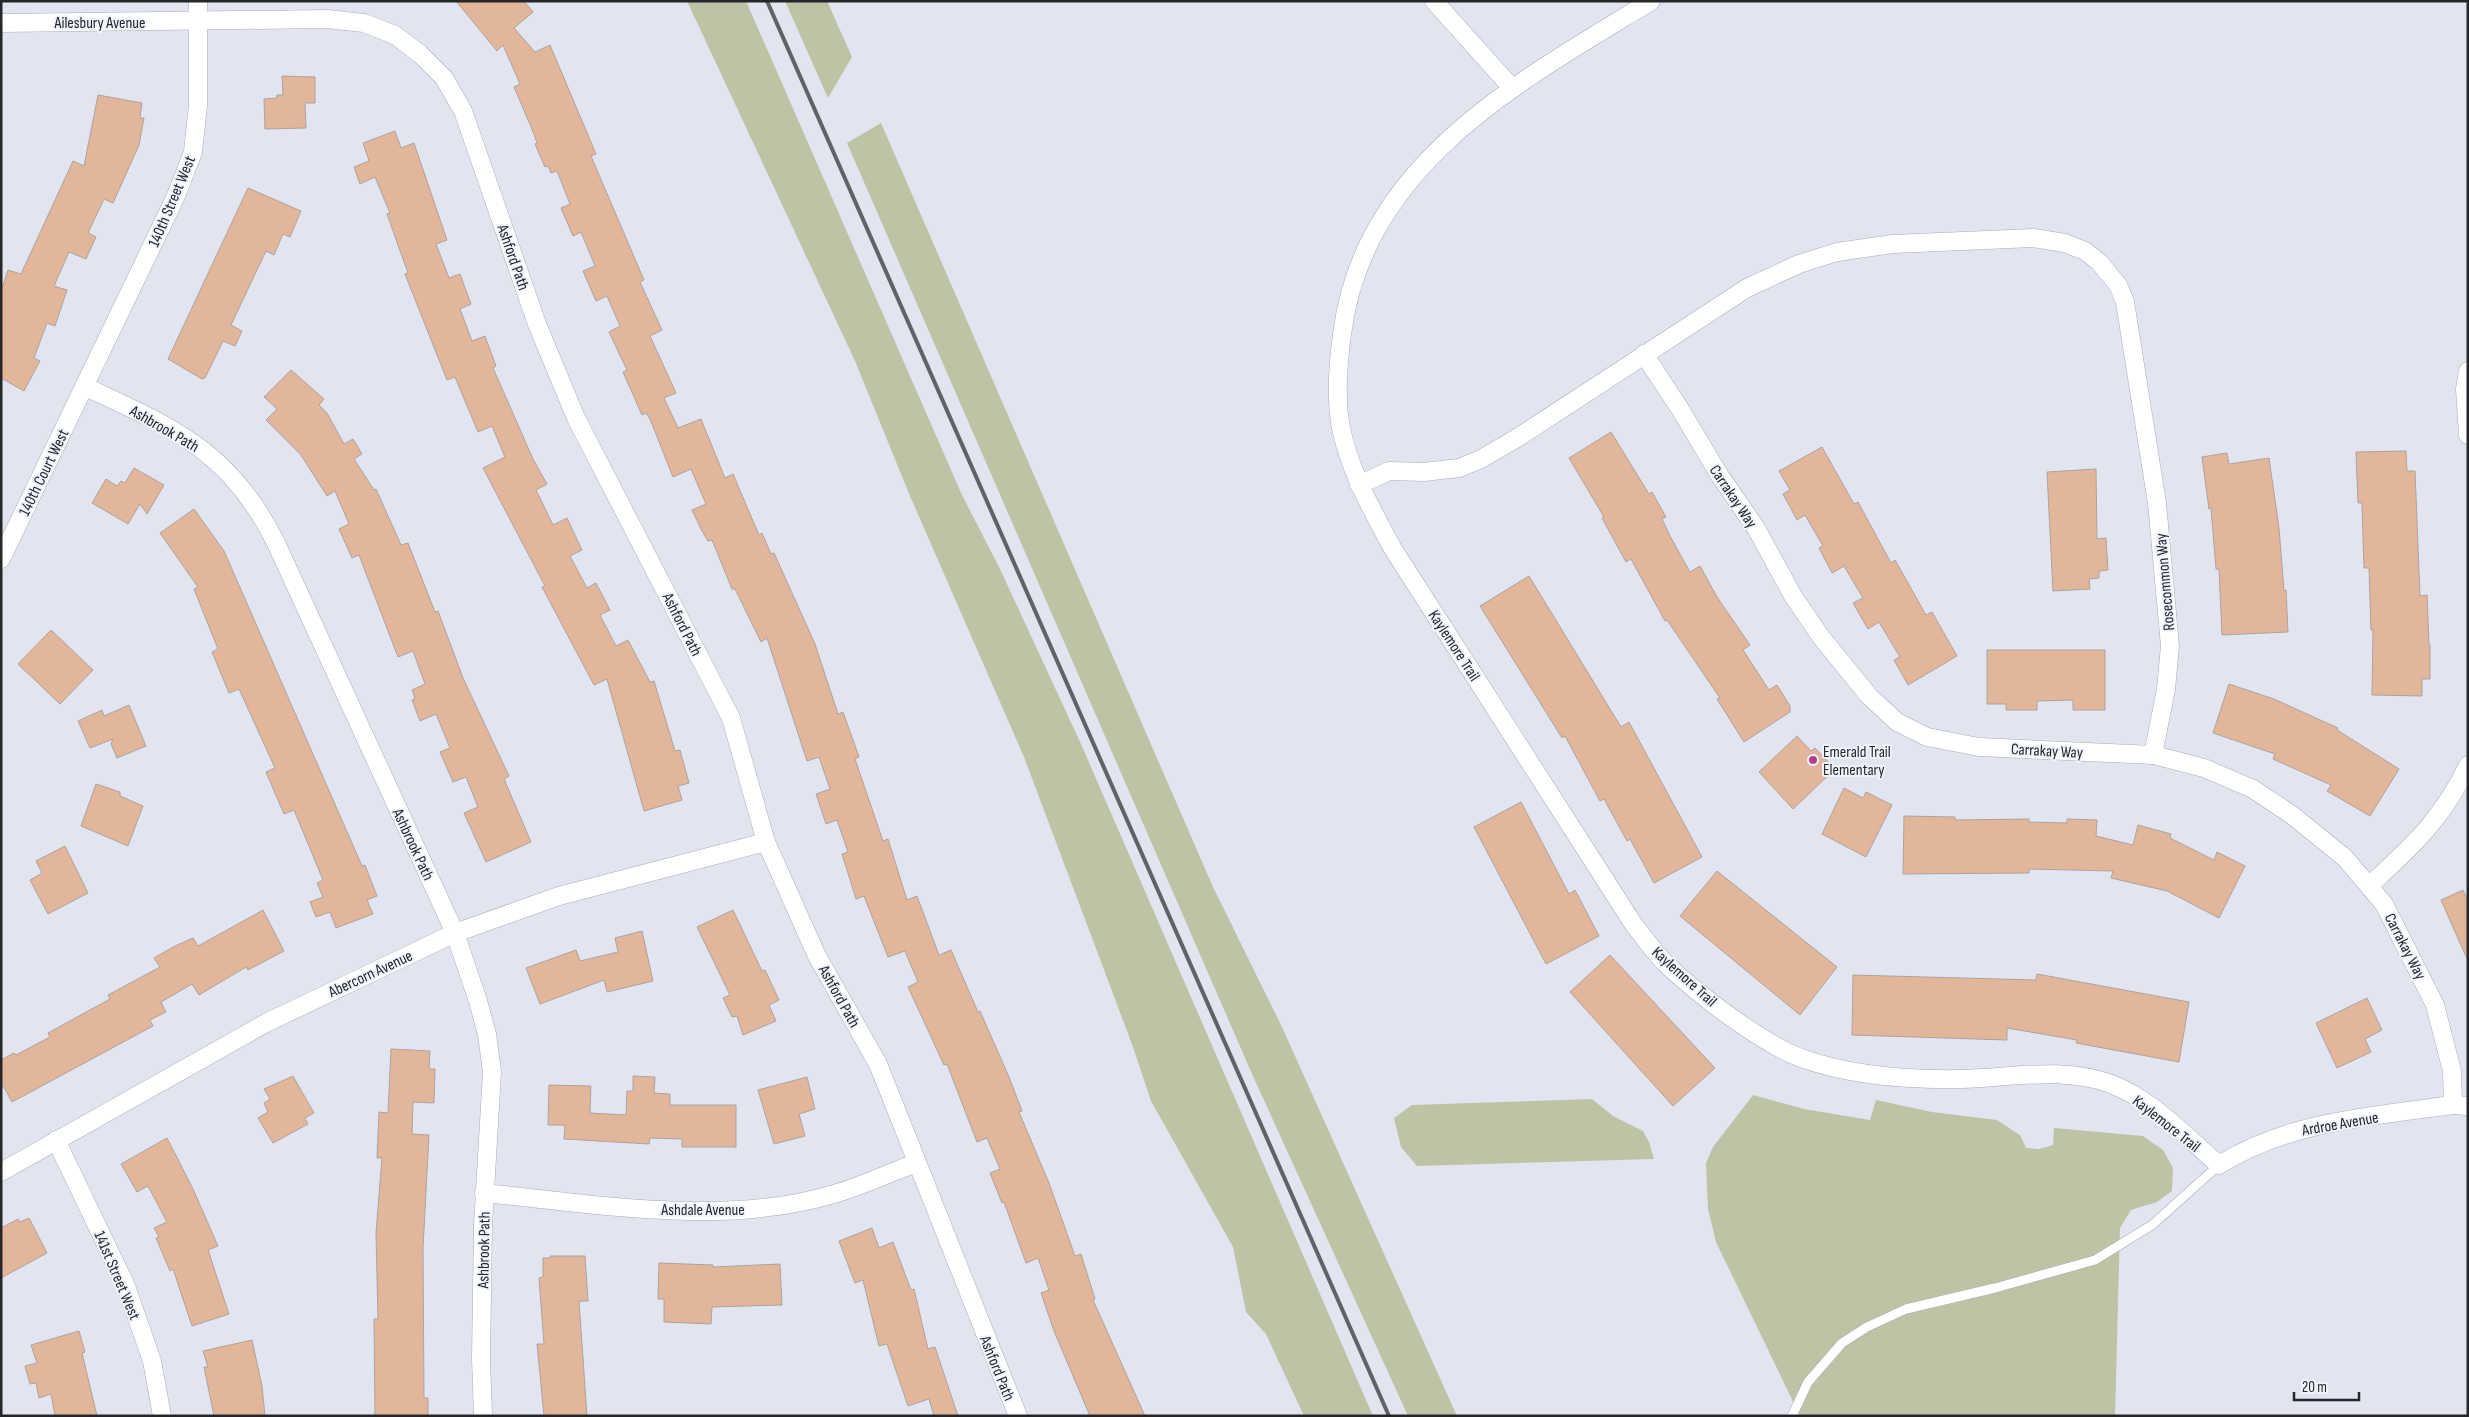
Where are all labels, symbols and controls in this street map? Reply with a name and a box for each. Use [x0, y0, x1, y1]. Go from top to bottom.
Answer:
street label: Ailesbury Avenue [54, 14, 145, 33]
street label: 140th Street West [145, 153, 200, 250]
street label: Ashford Path [492, 221, 533, 293]
street label: Ashbrook Path [125, 401, 202, 457]
street label: 140th Court West [15, 426, 74, 519]
street label: Carrakay Way [1705, 462, 1761, 532]
street label: Rosecommon Way [2152, 532, 2179, 631]
street label: Ashford Path [657, 589, 706, 659]
street label: Kaylemore Trail [1424, 607, 1484, 685]
street label: Carrakay Way [2011, 740, 2083, 763]
place label: Emerald Trail Elementary [1823, 743, 1891, 780]
marker: Emerald Trail Elementary [1807, 754, 1819, 766]
street label: Ashbrook Path [387, 805, 437, 883]
street label: Carrakay Way [2380, 910, 2429, 983]
street label: Kaylemore Trail [1648, 943, 1720, 1011]
street label: Abercorn Avenue [325, 947, 416, 1003]
street label: Ashford Path [813, 961, 864, 1031]
street label: Kaylemore Trail [2128, 1092, 2204, 1157]
street label: Ardroe Avenue [2300, 1108, 2380, 1141]
street label: Ashdale Avenue [660, 1201, 745, 1220]
street label: Ashbrook Path [474, 1211, 495, 1290]
street label: 141st Street West [89, 1228, 144, 1323]
street label: Ashford Path [975, 1332, 1018, 1404]
scale bar [2294, 1370, 2359, 1402]
text: 20 m [2302, 1378, 2327, 1397]

